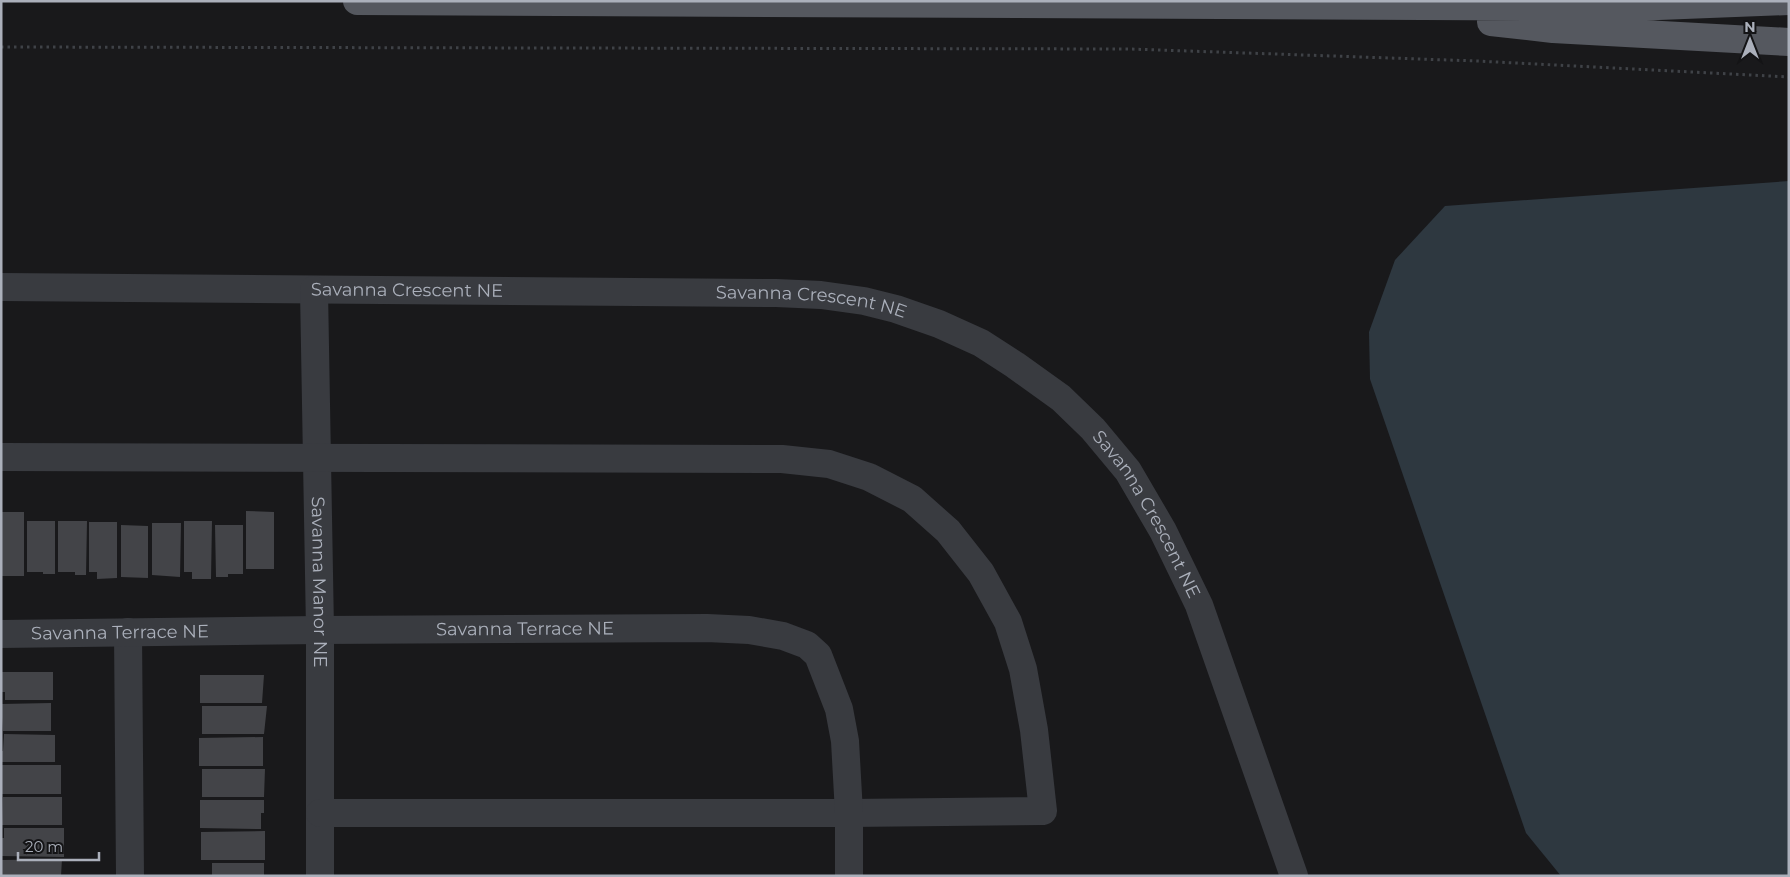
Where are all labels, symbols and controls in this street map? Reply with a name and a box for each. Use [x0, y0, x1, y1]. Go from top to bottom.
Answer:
north arrow [1725, 15, 1775, 65]
text: N [1744, 18, 1756, 36]
street label: Savanna Crescent NE [311, 278, 503, 302]
street label: Savanna Crescent NE [716, 282, 910, 323]
street label: Savanna Crescent NE [1088, 426, 1205, 602]
street label: Savanna Manor NE [307, 496, 331, 668]
street label: Savanna Terrace NE [436, 617, 614, 640]
street label: Savanna Terrace NE [31, 620, 209, 645]
scale bar [18, 830, 99, 862]
text: 20 m [25, 837, 63, 856]

